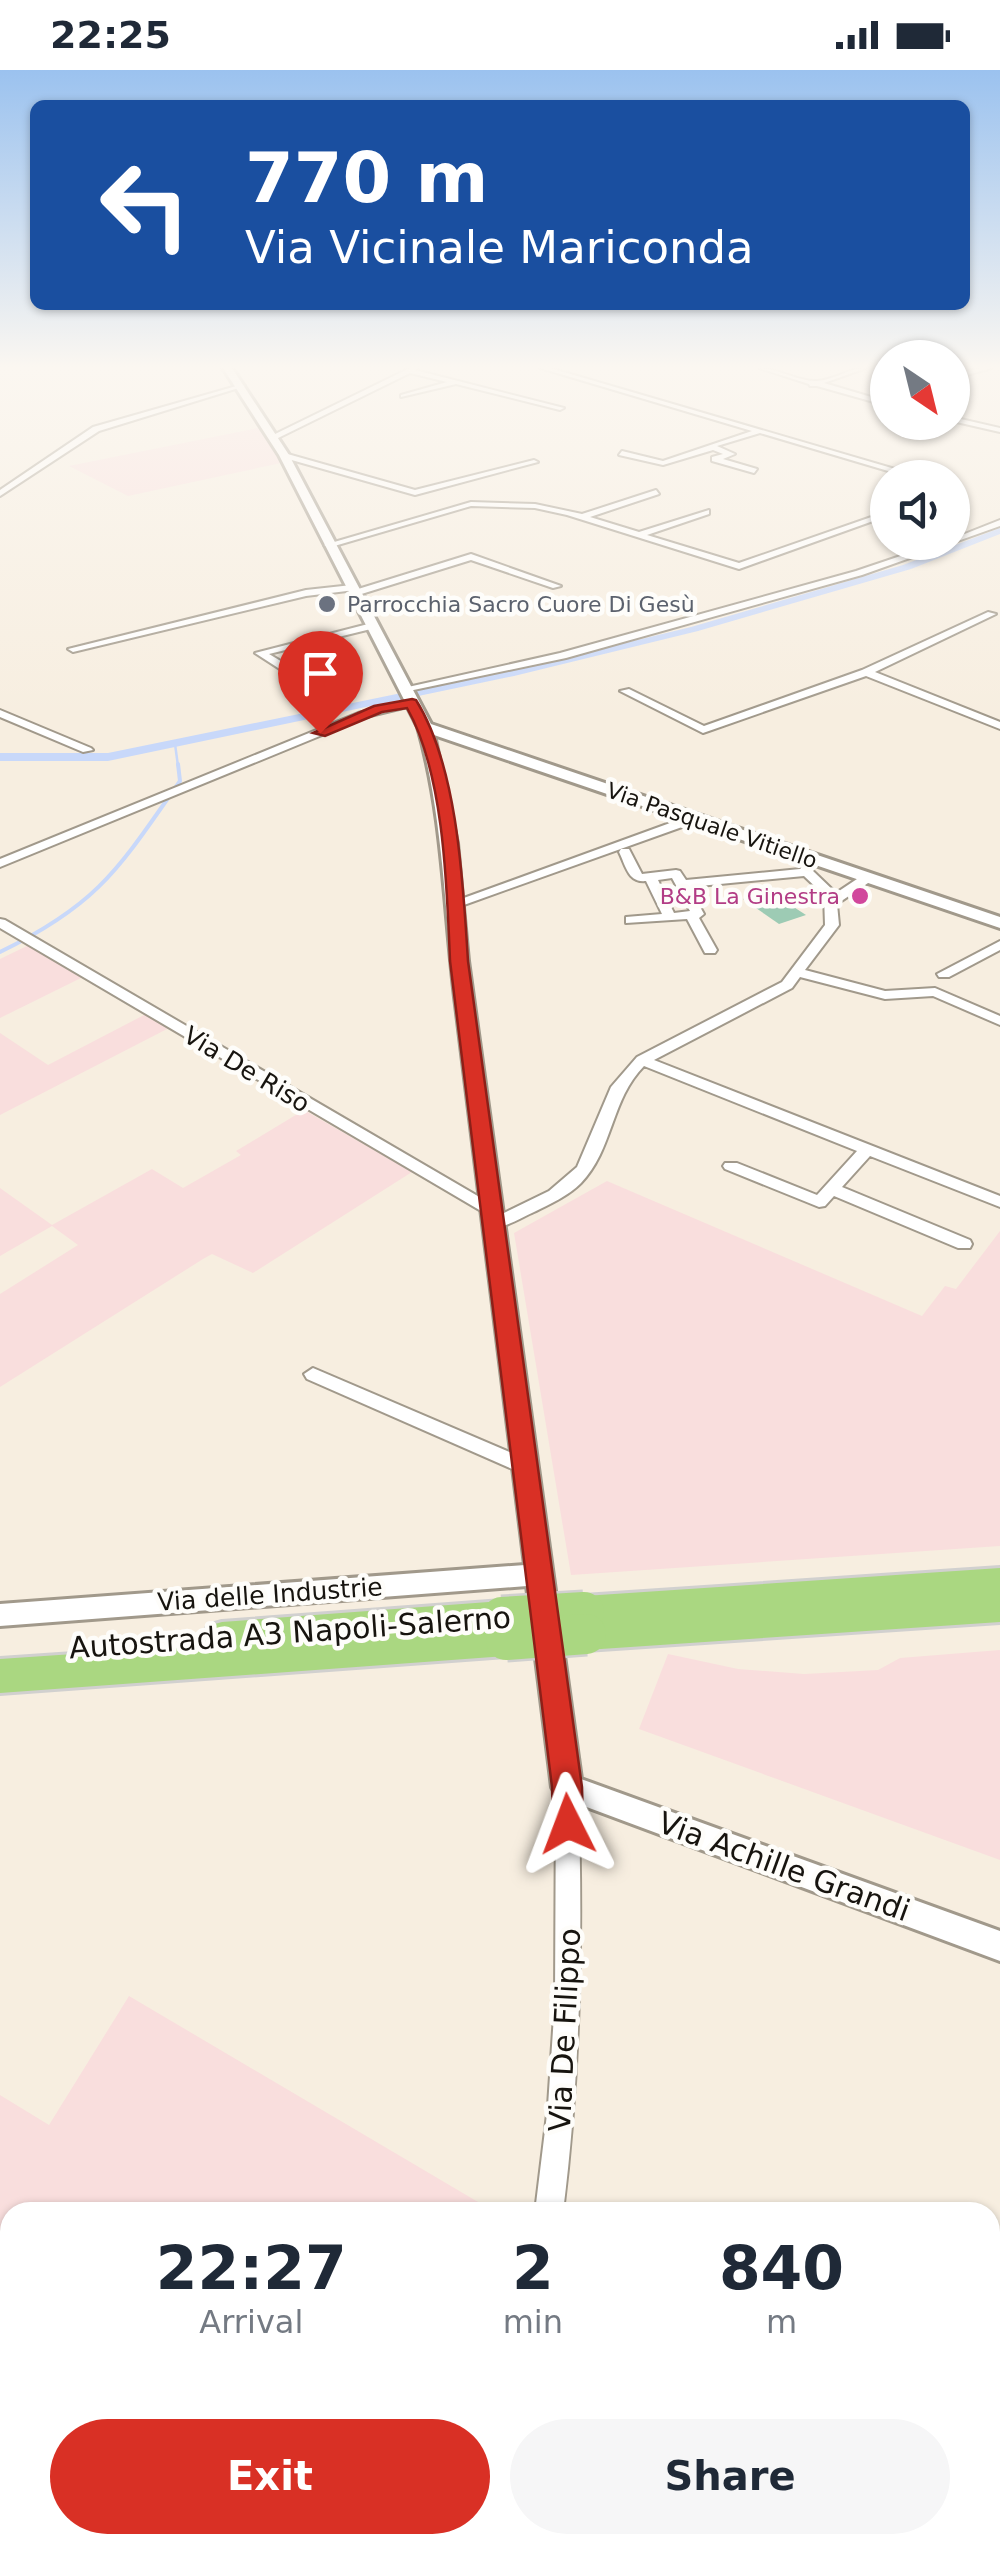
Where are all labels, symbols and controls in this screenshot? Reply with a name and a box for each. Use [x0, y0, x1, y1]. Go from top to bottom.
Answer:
text: 22:25 [50, 13, 171, 57]
text: 770 m [245, 137, 488, 219]
icon: left [80, 140, 210, 270]
text: Via Vicinale Mariconda [245, 221, 754, 274]
north arrow [870, 340, 970, 440]
map controls [870, 340, 970, 560]
button: sound [870, 460, 970, 560]
place label: Parrocchia Sacro Cuore Di Gesù [347, 592, 695, 617]
marker: Parrocchia Sacro Cuore Di Gesù [316, 593, 338, 615]
pin [278, 631, 363, 734]
icon: arrive [293, 646, 348, 701]
street label: Via Pasquale Vitiello [603, 778, 820, 873]
place label: B&B La Ginestra [660, 884, 840, 909]
marker: B&B La Ginestra [849, 885, 871, 907]
street label: Via De Riso [178, 1020, 315, 1118]
street label: Via delle Industrie [156, 1572, 384, 1617]
street label: Autostrada A3 Napoli-Salerno [68, 1600, 512, 1665]
position arrow [516, 1772, 620, 1876]
street label: Via Achille Grandi [654, 1805, 915, 1928]
street label: Via De Filippo [542, 1927, 587, 2133]
text: 22:27 [156, 2233, 347, 2303]
text: 2 [512, 2233, 554, 2303]
text: 840 [719, 2233, 844, 2303]
text: Arrival [199, 2303, 303, 2341]
text: min [503, 2303, 563, 2341]
text: m [766, 2303, 797, 2341]
button: Exit [50, 2419, 490, 2534]
button: Share [510, 2419, 950, 2534]

